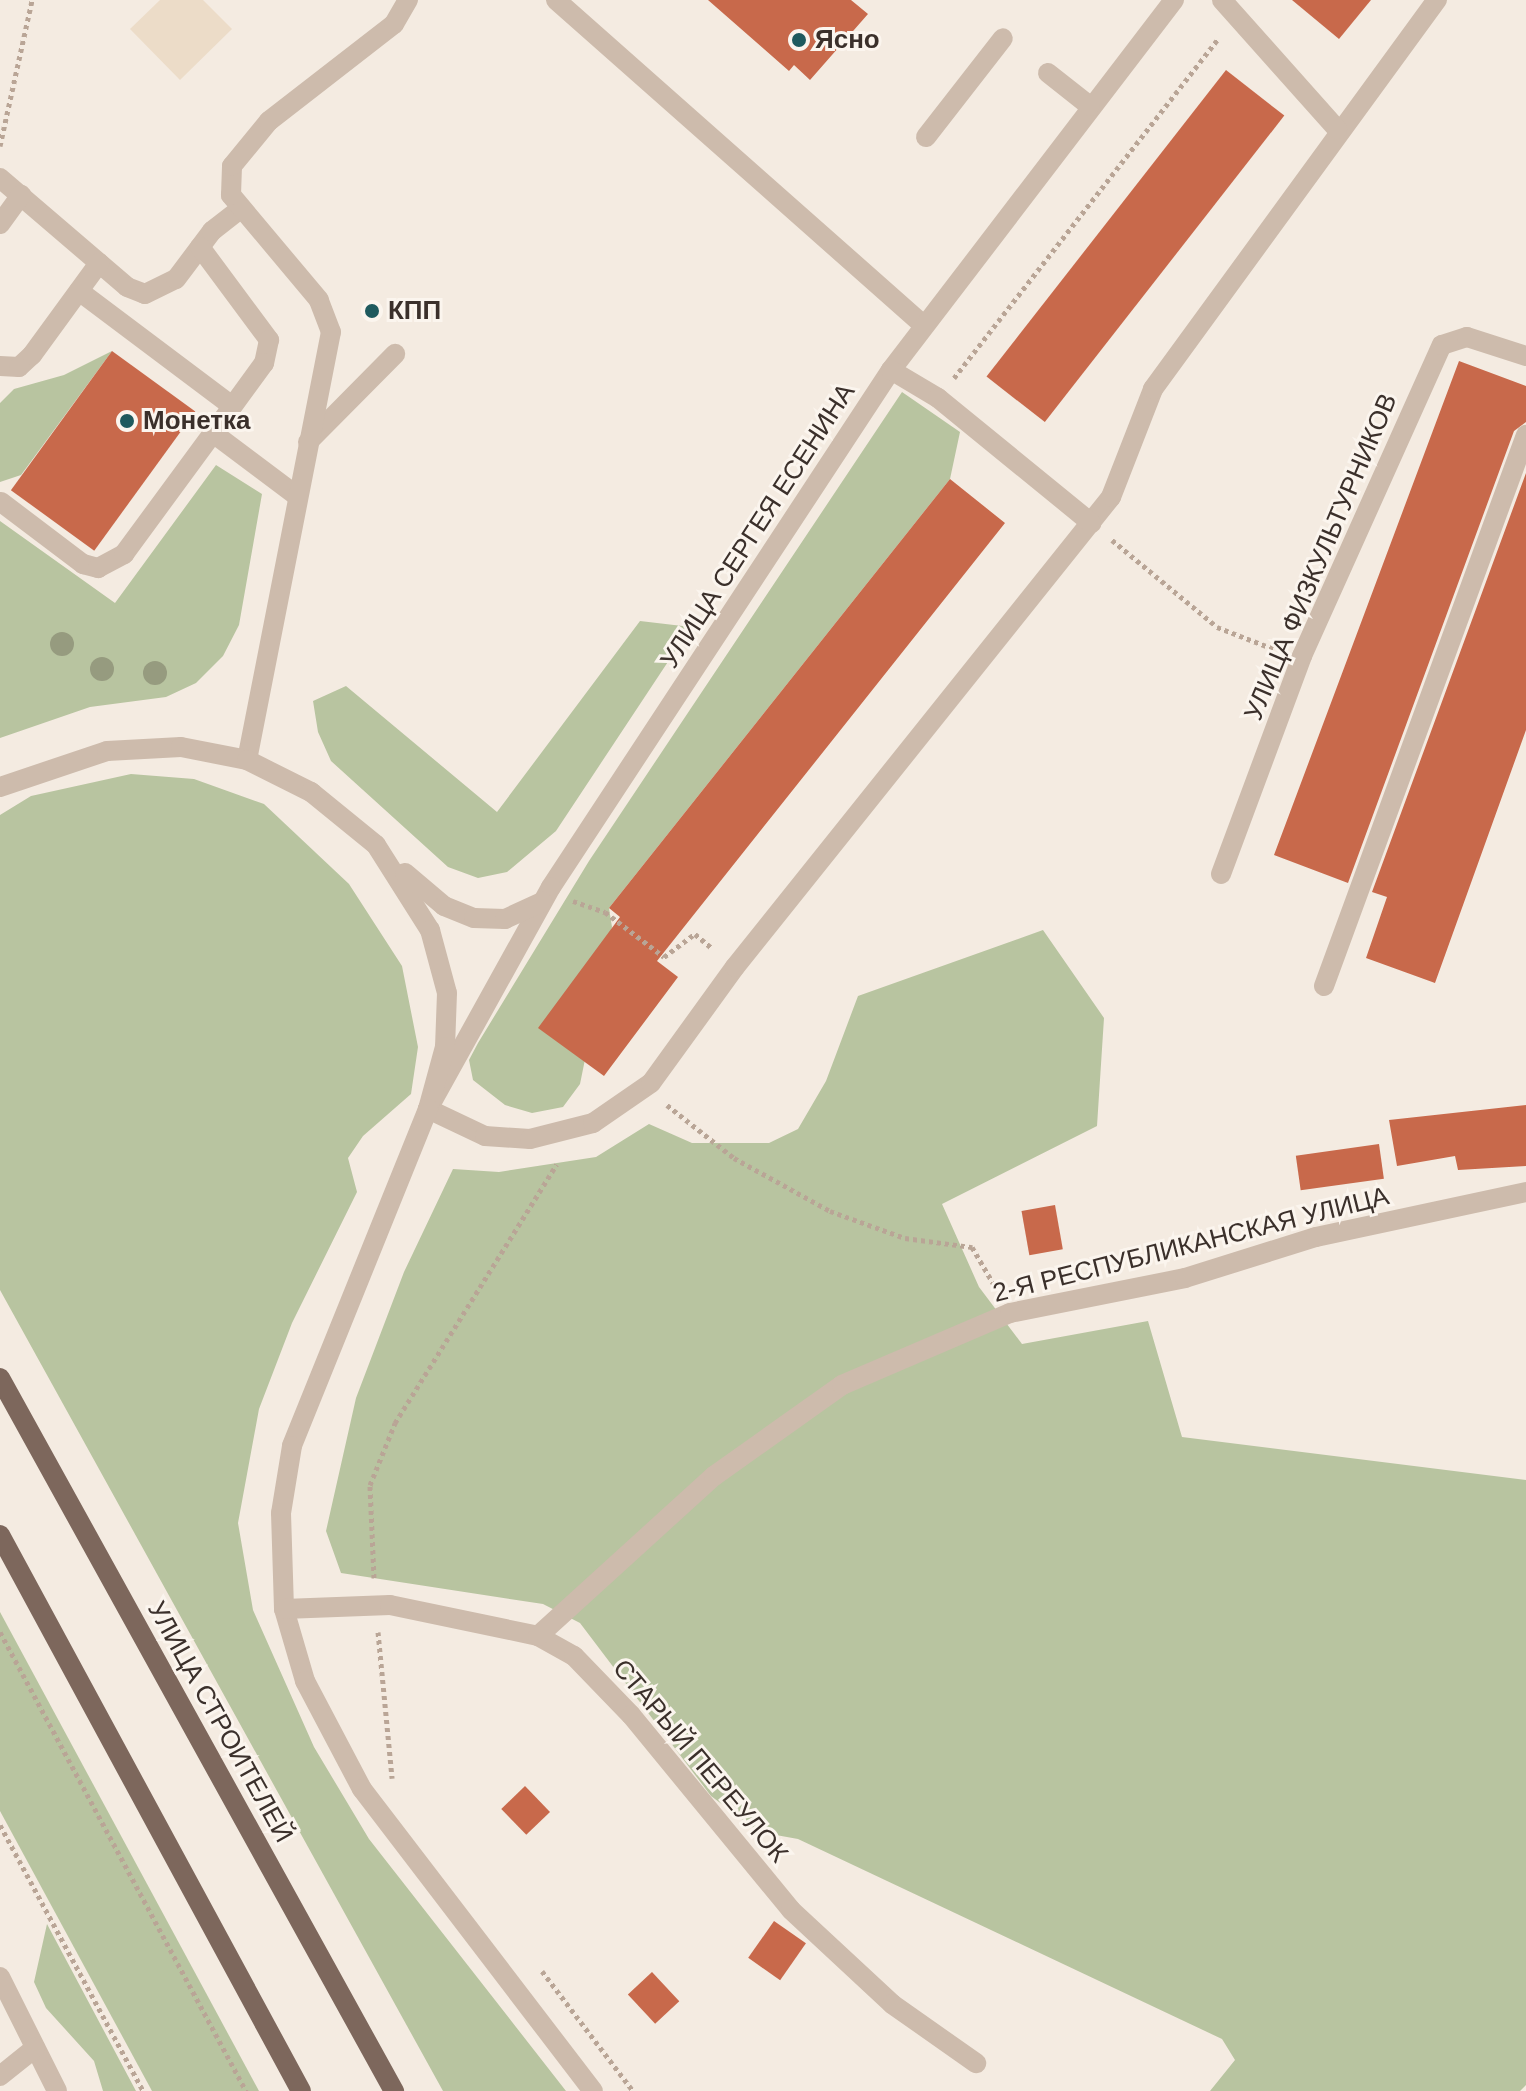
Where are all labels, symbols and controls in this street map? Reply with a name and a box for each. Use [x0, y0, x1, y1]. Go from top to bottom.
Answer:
place label: Ясно [815, 24, 880, 56]
marker: Ясно [790, 31, 808, 49]
place label: КПП [388, 295, 441, 327]
marker: КПП [363, 302, 381, 320]
street label: УЛИЦА СЕРГЕЯ ЕСЕНИНА [654, 378, 862, 674]
street label: УЛИЦА ФИЗКУЛЬТУРНИКОВ [1238, 389, 1404, 725]
place label: Монетка [143, 405, 251, 437]
marker: Монетка [118, 412, 136, 430]
street label: 2-Я РЕСПУБЛИКАНСКАЯ УЛИЦА [990, 1181, 1392, 1309]
street label: УЛИЦА СТРОИТЕЛЕЙ [141, 1596, 299, 1848]
street label: СТАРЫЙ ПЕРЕУЛОК [606, 1653, 794, 1869]

